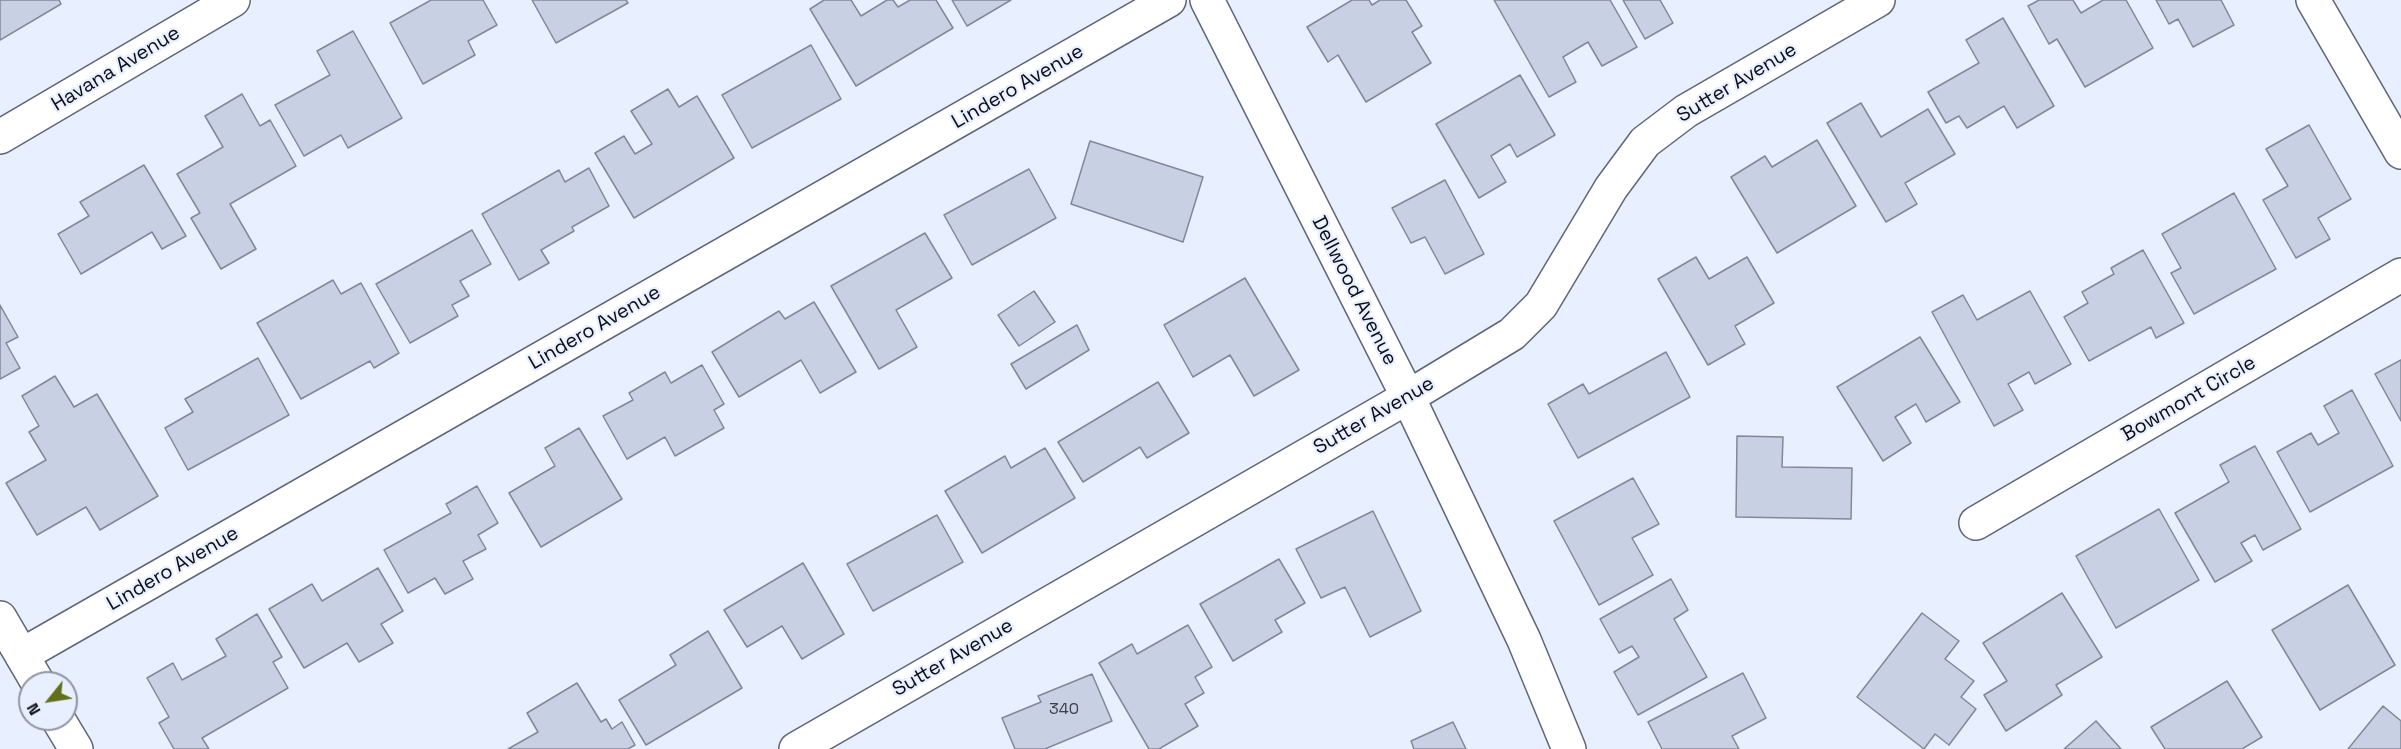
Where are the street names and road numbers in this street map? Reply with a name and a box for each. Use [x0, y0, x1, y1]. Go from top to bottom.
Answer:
street label: Havana Avenue [47, 21, 185, 117]
street label: Sutter Avenue [1673, 38, 1801, 128]
street label: Lindero Avenue [948, 40, 1088, 134]
street label: Dellwood Avenue [1306, 212, 1402, 370]
street label: Lindero Avenue [525, 281, 665, 375]
street label: Bowmont Circle [2118, 351, 2260, 447]
street label: Sutter Avenue [1309, 372, 1439, 460]
street label: Lindero Avenue [103, 522, 243, 616]
street label: Sutter Avenue [888, 614, 1018, 702]

